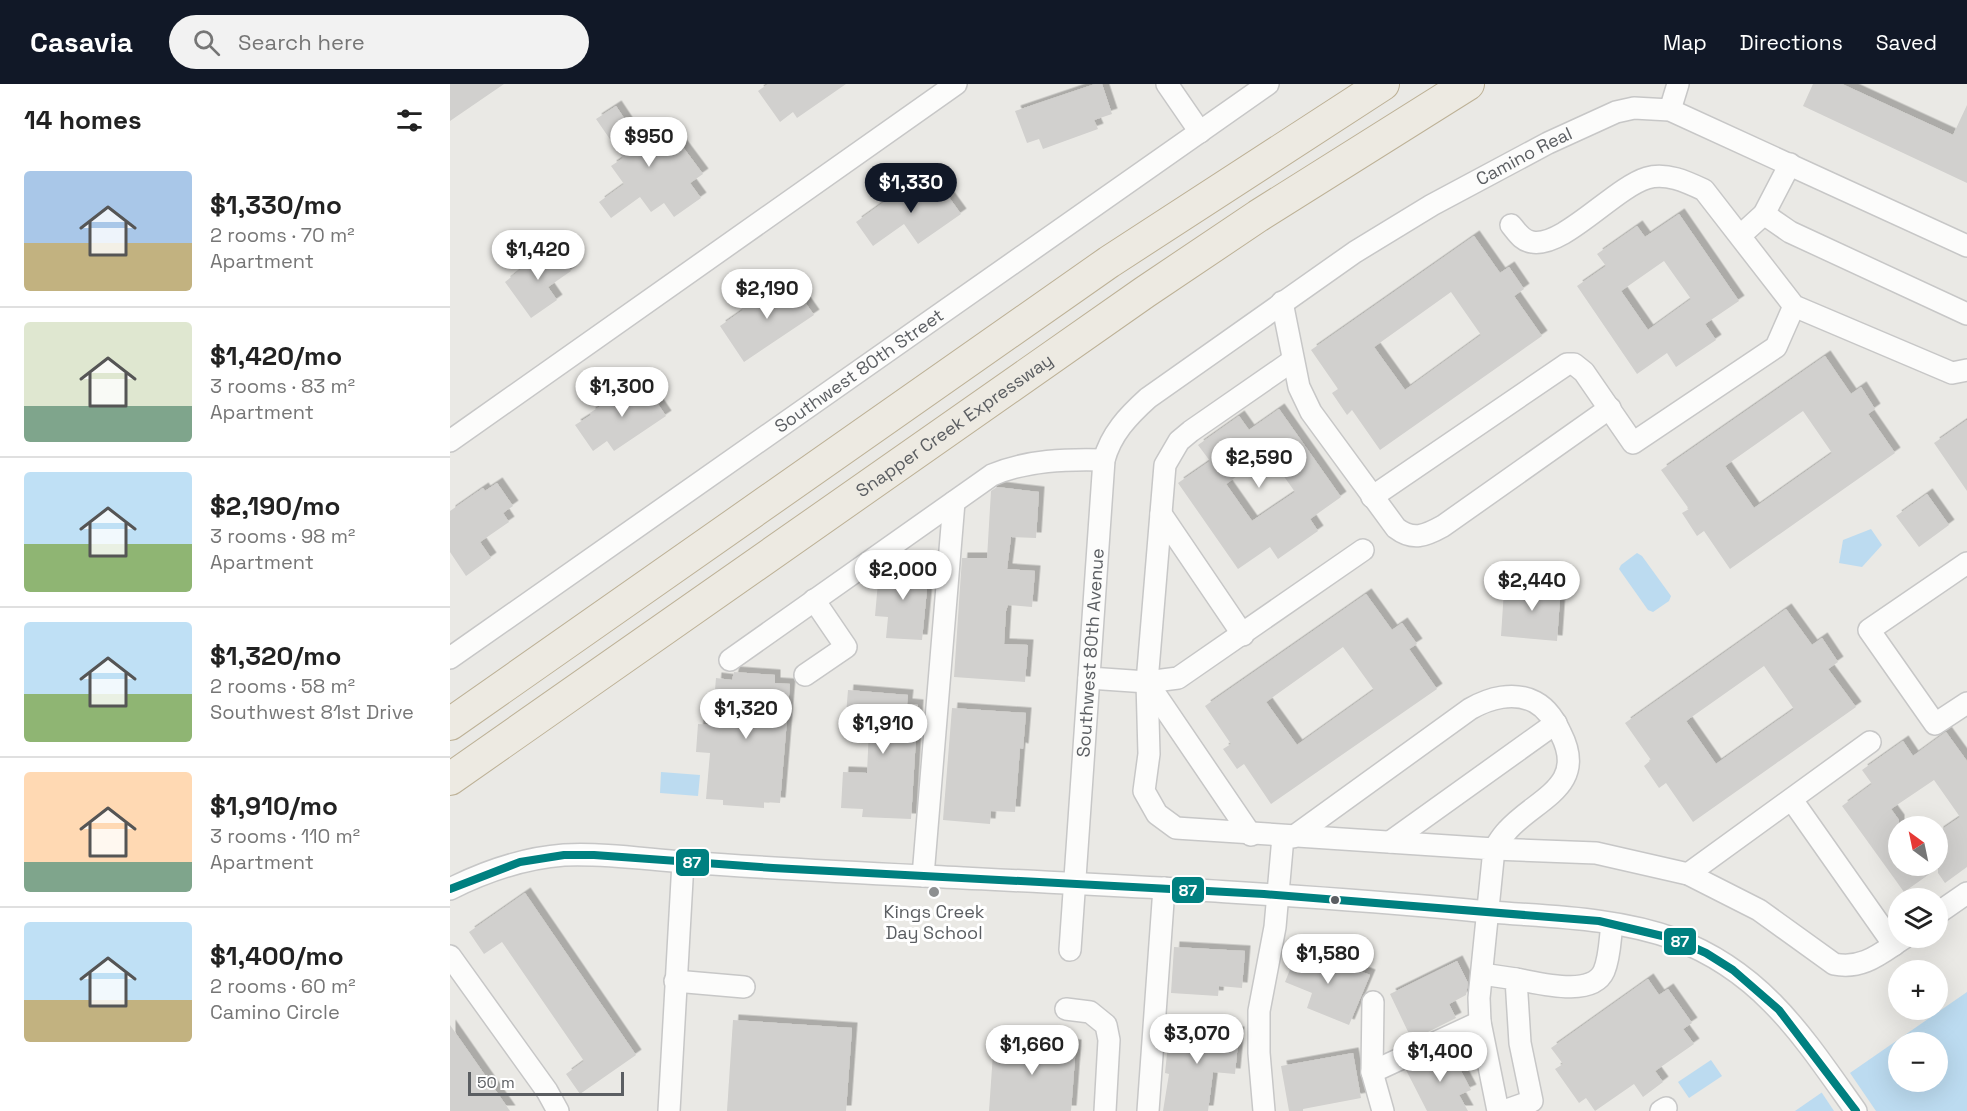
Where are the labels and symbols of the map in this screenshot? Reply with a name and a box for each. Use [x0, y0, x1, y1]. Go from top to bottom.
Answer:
pin: $950 [613, 117, 685, 168]
street label: Camino Real [1472, 122, 1576, 190]
pin: $1,330 [862, 163, 960, 214]
pin: $1,420 [489, 230, 587, 281]
pin: $2,190 [718, 269, 816, 320]
street label: Southwest 80th Street [770, 303, 948, 438]
street label: Snapper Creek Expressway [851, 348, 1057, 502]
pin: $1,300 [573, 367, 671, 418]
pin: $2,590 [1210, 438, 1308, 489]
street label: Southwest 80th Avenue [1071, 547, 1109, 758]
pin: $2,000 [854, 550, 952, 601]
pin: $2,440 [1483, 561, 1581, 612]
pin: $1,320 [697, 689, 795, 740]
pin: $1,910 [834, 704, 932, 755]
north arrow [1888, 816, 1948, 876]
line badge: 87 [675, 848, 710, 877]
text: 87 [683, 852, 701, 873]
line badge: 87 [1171, 876, 1205, 904]
text: 87 [1179, 880, 1197, 901]
marker: Kings Creek Day School [927, 885, 941, 899]
unlabelled marker [1329, 894, 1341, 906]
place label: Kings Creek Day School [883, 900, 985, 944]
line badge: 87 [1663, 927, 1697, 956]
text: 87 [1671, 931, 1689, 952]
pin: $1,580 [1279, 934, 1377, 985]
pin: $3,070 [1148, 1014, 1246, 1065]
pin: $1,660 [983, 1025, 1081, 1076]
pin: $1,400 [1391, 1032, 1489, 1083]
scale bar [468, 1069, 624, 1096]

